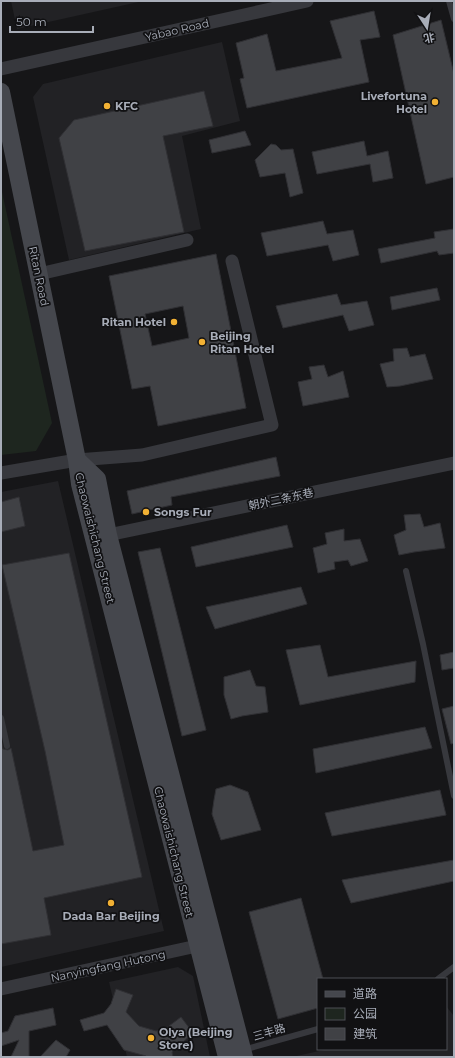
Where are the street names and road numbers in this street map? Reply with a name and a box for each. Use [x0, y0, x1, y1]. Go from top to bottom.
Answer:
street label: Yabao Road [144, 16, 210, 44]
street label: Ritan Road [26, 245, 52, 307]
street label: Chaowaishichang Street [72, 471, 118, 605]
street label: 朝外二条东巷 [247, 485, 315, 513]
street label: Chaowaishichang Street [151, 785, 197, 919]
street label: Nanyingfang Hutong [49, 947, 167, 985]
street label: 三丰路 [251, 1021, 287, 1043]

